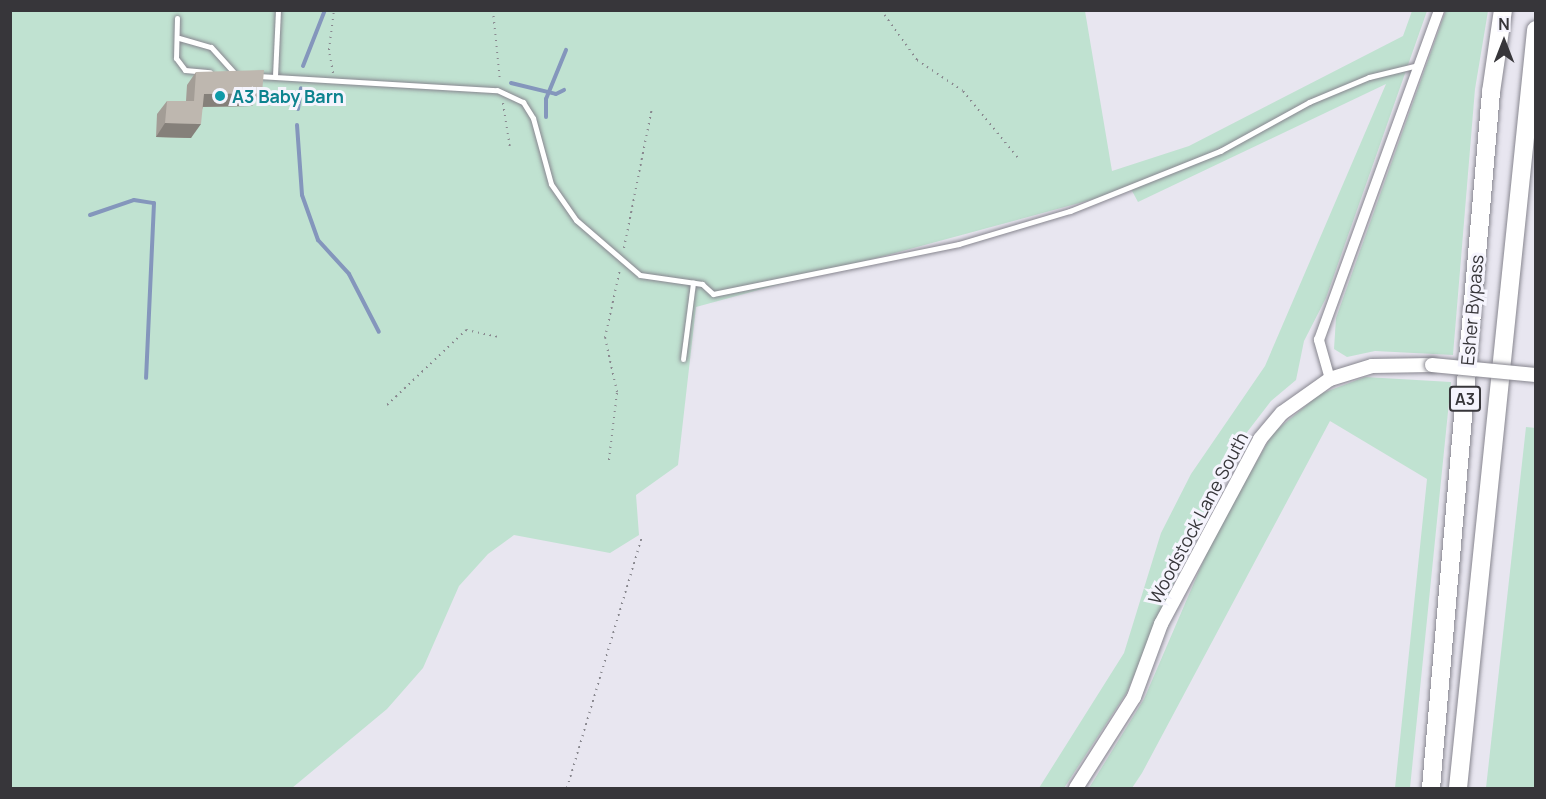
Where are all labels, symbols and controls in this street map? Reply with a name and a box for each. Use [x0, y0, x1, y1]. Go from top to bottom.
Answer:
north arrow [1474, 12, 1534, 72]
text: N [1498, 13, 1510, 35]
place label: A3 Baby Barn [232, 85, 344, 107]
marker: A3 Baby Barn [213, 89, 227, 103]
street label: Esher Bypass [1456, 254, 1488, 366]
road number: A3 [1448, 386, 1482, 412]
street label: Woodstock Lane South [1144, 428, 1252, 608]

